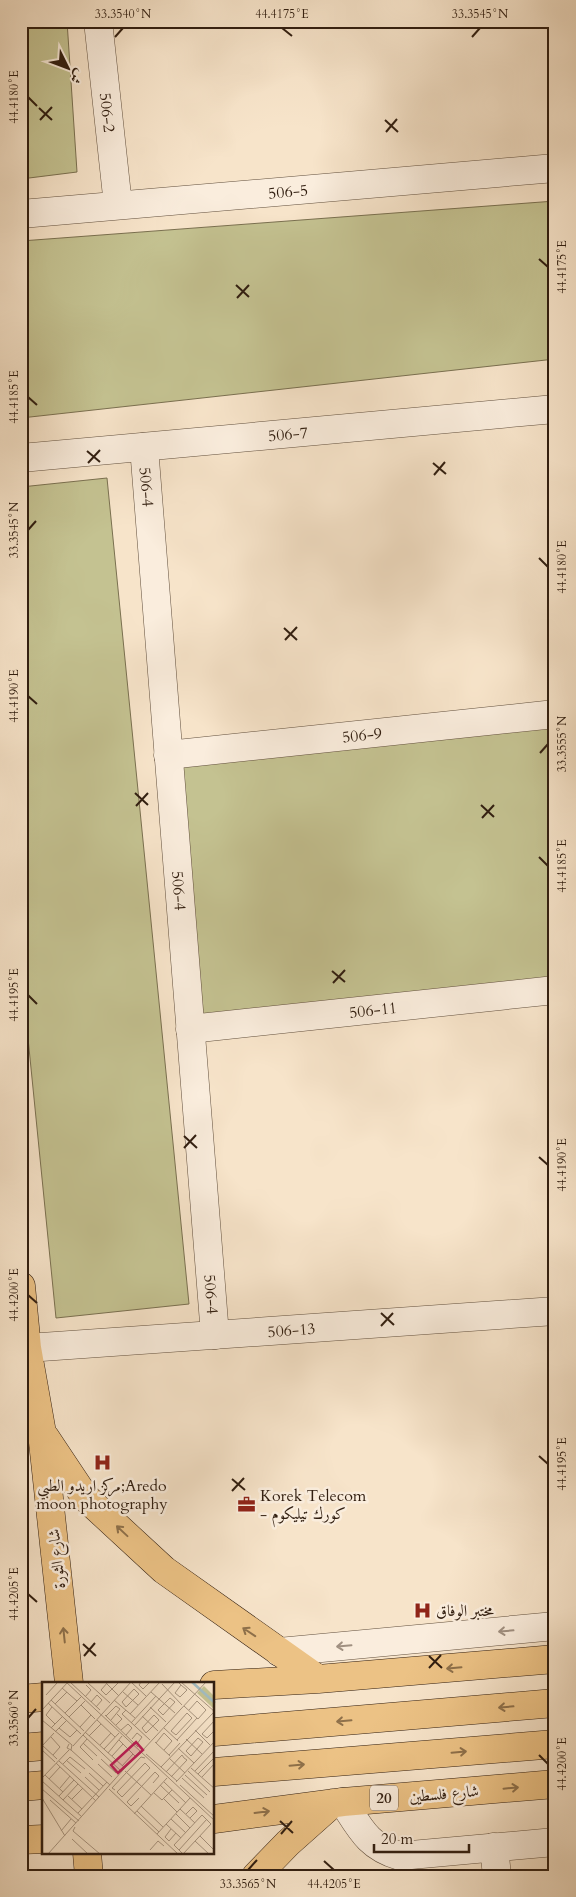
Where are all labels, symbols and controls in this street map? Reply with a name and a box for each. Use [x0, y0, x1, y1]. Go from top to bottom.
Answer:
text: 33.3540°N [95, 6, 152, 22]
text: 44.4175°E [255, 6, 309, 22]
text: 33.3545°N [452, 6, 509, 22]
north arrow [42, 42, 92, 92]
text: ش [66, 65, 89, 88]
text: 44.4180°E [6, 70, 22, 124]
street label: 506-2 [94, 92, 120, 134]
street label: 506-5 [267, 179, 309, 205]
text: 44.4175°E [554, 240, 570, 294]
text: 44.4185°E [6, 370, 22, 424]
street label: 506-7 [267, 422, 309, 447]
street label: 506-4 [134, 466, 159, 508]
text: 33.3545°N [6, 501, 22, 558]
text: 44.4180°E [554, 540, 570, 594]
text: 44.4190°E [6, 669, 22, 723]
text: 33.3555°N [554, 715, 570, 772]
street label: 506-9 [341, 722, 383, 748]
text: 44.4185°E [554, 839, 570, 893]
street label: 506-4 [166, 870, 191, 911]
text: 44.4195°E [6, 968, 22, 1022]
street label: 506-11 [348, 997, 398, 1024]
text: 44.4190°E [554, 1138, 570, 1192]
text: 44.4200°E [6, 1268, 22, 1322]
street label: 506-4 [198, 1274, 223, 1315]
street label: 506-13 [267, 1318, 316, 1343]
text: 44.4195°E [554, 1437, 570, 1491]
hospital icon: مركز اريدو الطبي;Aredo moon photography [92, 1453, 112, 1473]
place label: مركز اريدو الطبي;Aredo moon photography [36, 1475, 168, 1515]
place label: Korek Telecom - كورك تيليكوم [260, 1485, 367, 1528]
office icon: Korek Telecom - كورك تيليكوم [236, 1494, 256, 1514]
one-way arrow [115, 1525, 128, 1537]
street label: شارع الثورة [43, 1528, 73, 1590]
text: 44.4205°E [6, 1567, 22, 1621]
hospital icon: مختبر الوفاق [412, 1600, 432, 1620]
place label: مختبر الوفاق [436, 1600, 494, 1622]
one-way arrow [499, 1626, 515, 1635]
one-way arrow [59, 1627, 69, 1643]
one-way arrow [242, 1627, 256, 1637]
one-way arrow [337, 1641, 353, 1651]
one-way arrow [446, 1663, 462, 1672]
inset map [42, 1682, 215, 1854]
text: 33.3560°N [6, 1689, 22, 1746]
one-way arrow [498, 1703, 514, 1712]
one-way arrow [337, 1716, 353, 1726]
text: 44.4200°E [554, 1737, 570, 1791]
one-way arrow [451, 1747, 467, 1757]
one-way arrow [289, 1760, 305, 1770]
street label: شارع فلسطين [408, 1780, 480, 1810]
one-way arrow [503, 1783, 519, 1793]
road number: 20 [370, 1786, 398, 1810]
one-way arrow [254, 1807, 270, 1817]
scale bar [374, 1822, 468, 1854]
text: 20 m [381, 1829, 413, 1849]
text: 33.3565°N [220, 1876, 277, 1892]
text: 44.4205°E [307, 1876, 361, 1892]

